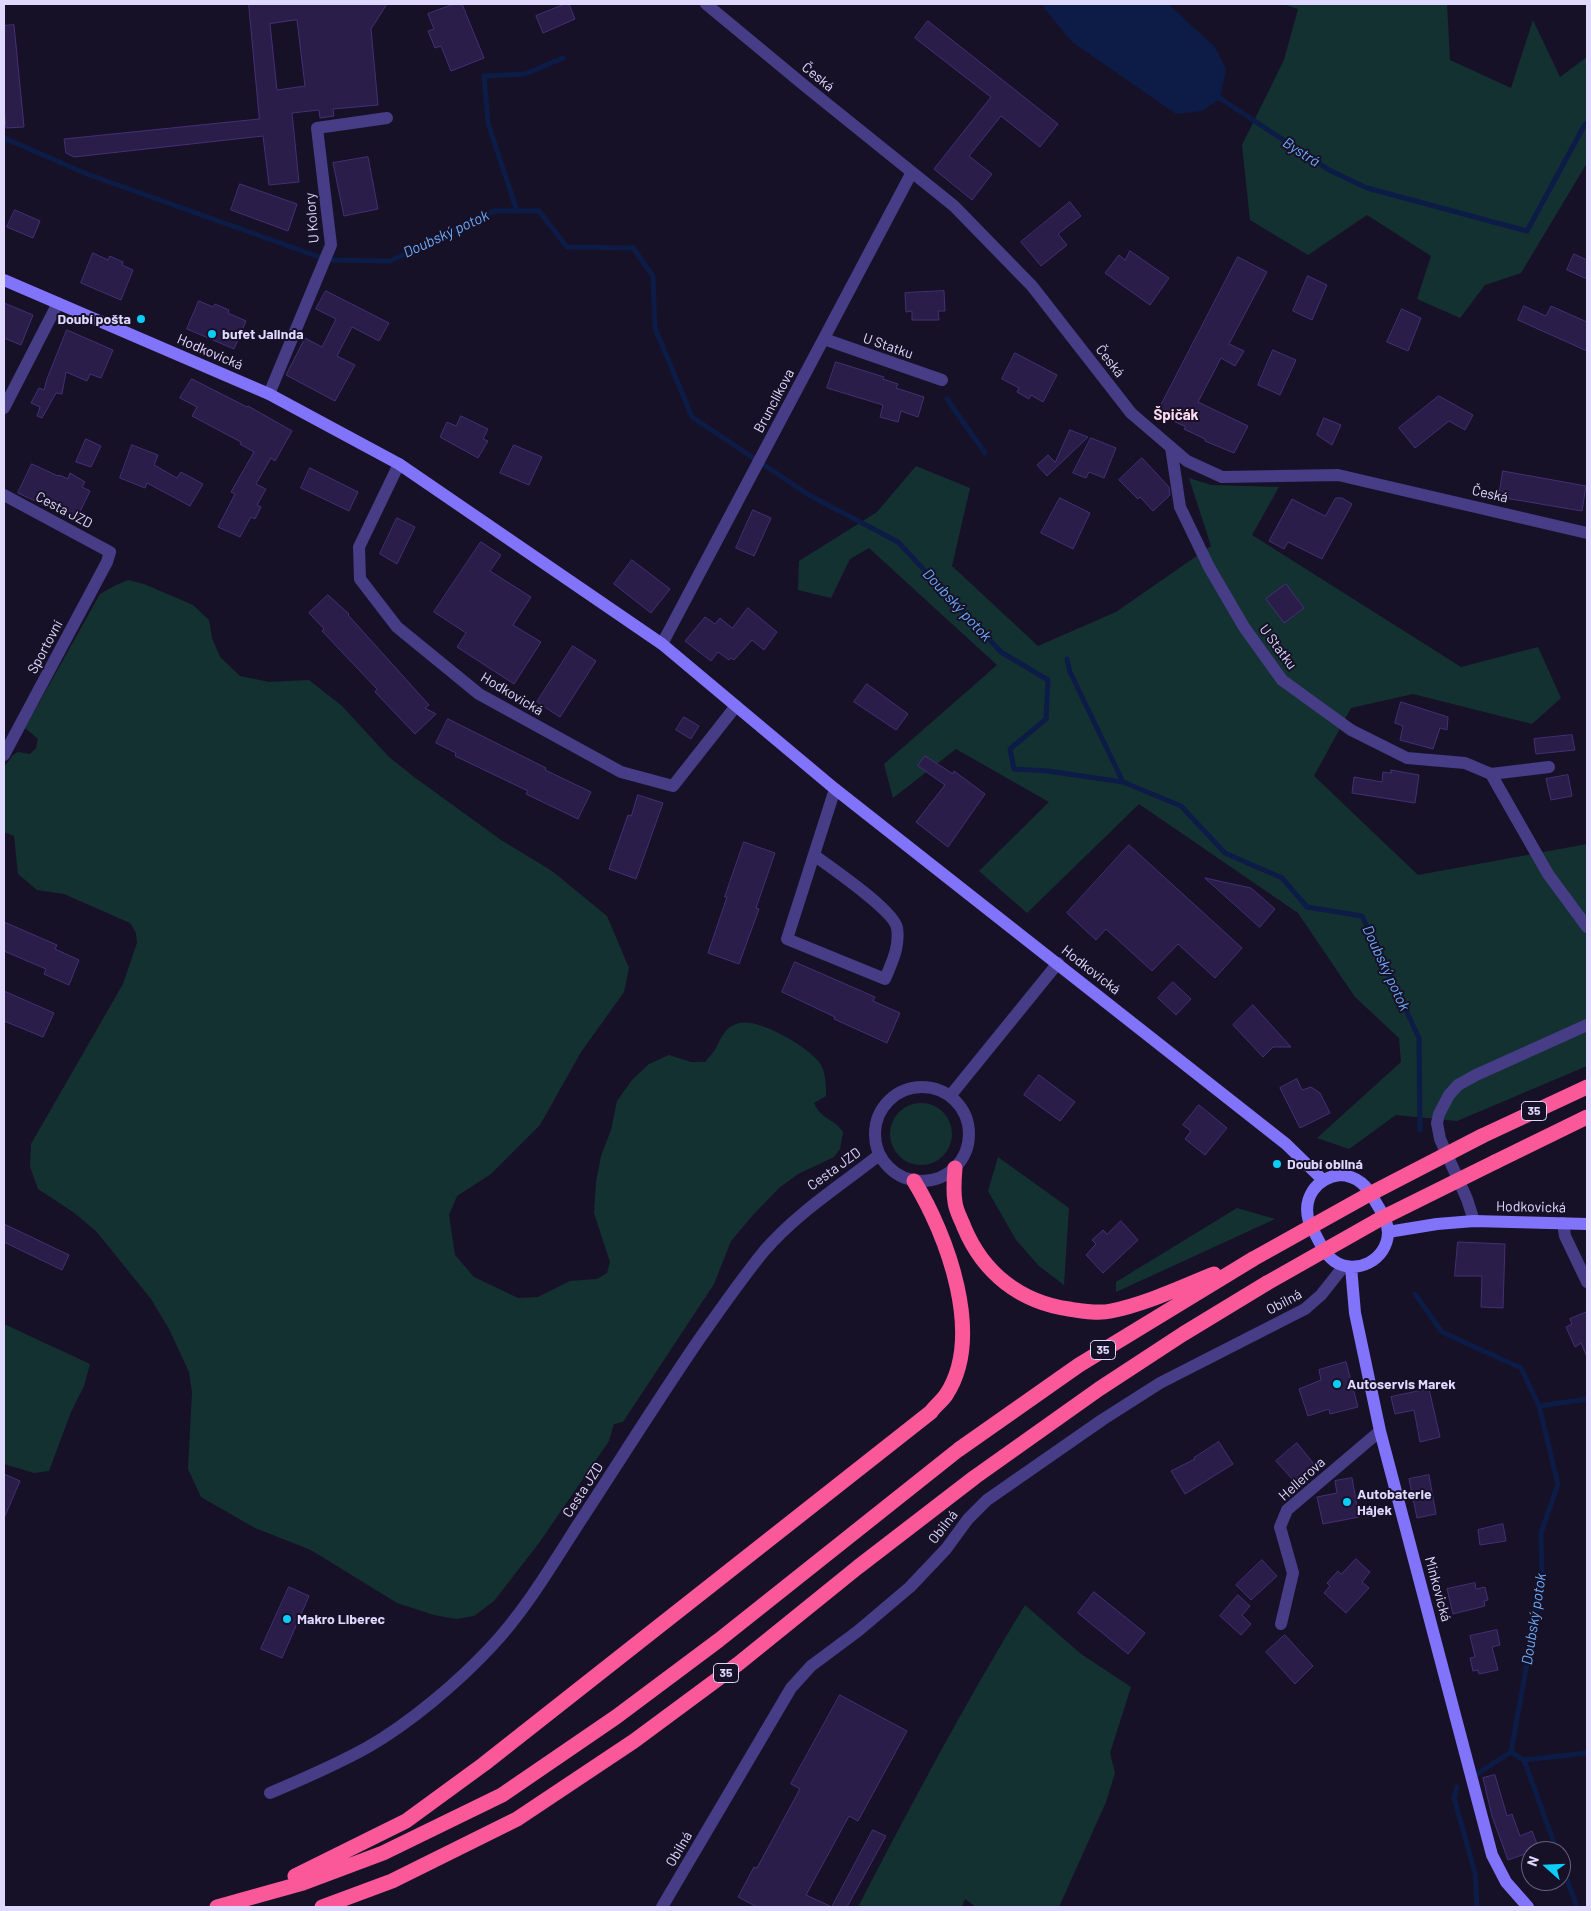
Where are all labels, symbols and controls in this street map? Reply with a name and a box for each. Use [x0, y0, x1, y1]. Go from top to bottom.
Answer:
street label: Česká [798, 59, 838, 95]
water label: Bystrá [1279, 133, 1323, 171]
street label: U Kolory [301, 192, 323, 244]
water label: Doubský potok [400, 206, 492, 262]
place label: Doubí pošta [57, 311, 131, 327]
marker: Doubí pošta [135, 313, 147, 325]
place label: bufet Jalinda [222, 326, 304, 342]
marker: bufet Jalinda [206, 328, 218, 340]
street label: U Statku [861, 330, 915, 362]
street label: Hodkovická [174, 331, 246, 373]
street label: Česká [1092, 341, 1128, 381]
street label: Brunclíkova [750, 366, 798, 436]
district label: Špičák [1153, 406, 1199, 424]
street label: Česká [1470, 482, 1510, 506]
street label: Cesta JZD [33, 488, 95, 532]
water label: Doubský potok [919, 565, 995, 645]
street label: Sportovní [24, 617, 66, 677]
street label: U Statku [1256, 621, 1300, 673]
street label: Hodkovická [478, 669, 546, 719]
water label: Doubský potok [1358, 922, 1414, 1014]
street label: Hodkovická [1058, 942, 1124, 998]
road number: 35 [1522, 1102, 1546, 1120]
street label: Cesta JZD [804, 1144, 864, 1194]
place label: Doubí obilná [1287, 1156, 1363, 1172]
marker: Doubí obilná [1271, 1158, 1283, 1170]
street label: Hodkovická [1496, 1198, 1566, 1216]
street label: Obilná [1263, 1286, 1305, 1318]
road number: 35 [1090, 1340, 1116, 1360]
place label: Autoservis Marek [1347, 1376, 1456, 1392]
marker: Autoservis Marek [1331, 1378, 1343, 1390]
street label: Hellerova [1275, 1454, 1329, 1504]
street label: Cesta JZD [559, 1459, 607, 1521]
place label: Autobaterie Hájek [1357, 1486, 1432, 1518]
marker: Autobaterie Hájek [1341, 1496, 1353, 1508]
street label: Obilná [925, 1507, 961, 1547]
street label: Minkovická [1421, 1555, 1455, 1623]
water label: Doubský potok [1518, 1572, 1550, 1666]
place label: Makro Liberec [297, 1611, 385, 1627]
marker: Makro Liberec [281, 1613, 293, 1625]
road number: 35 [714, 1664, 738, 1682]
street label: Obilná [662, 1828, 696, 1870]
north arrow [1521, 1841, 1571, 1891]
text: N [1523, 1854, 1542, 1868]

